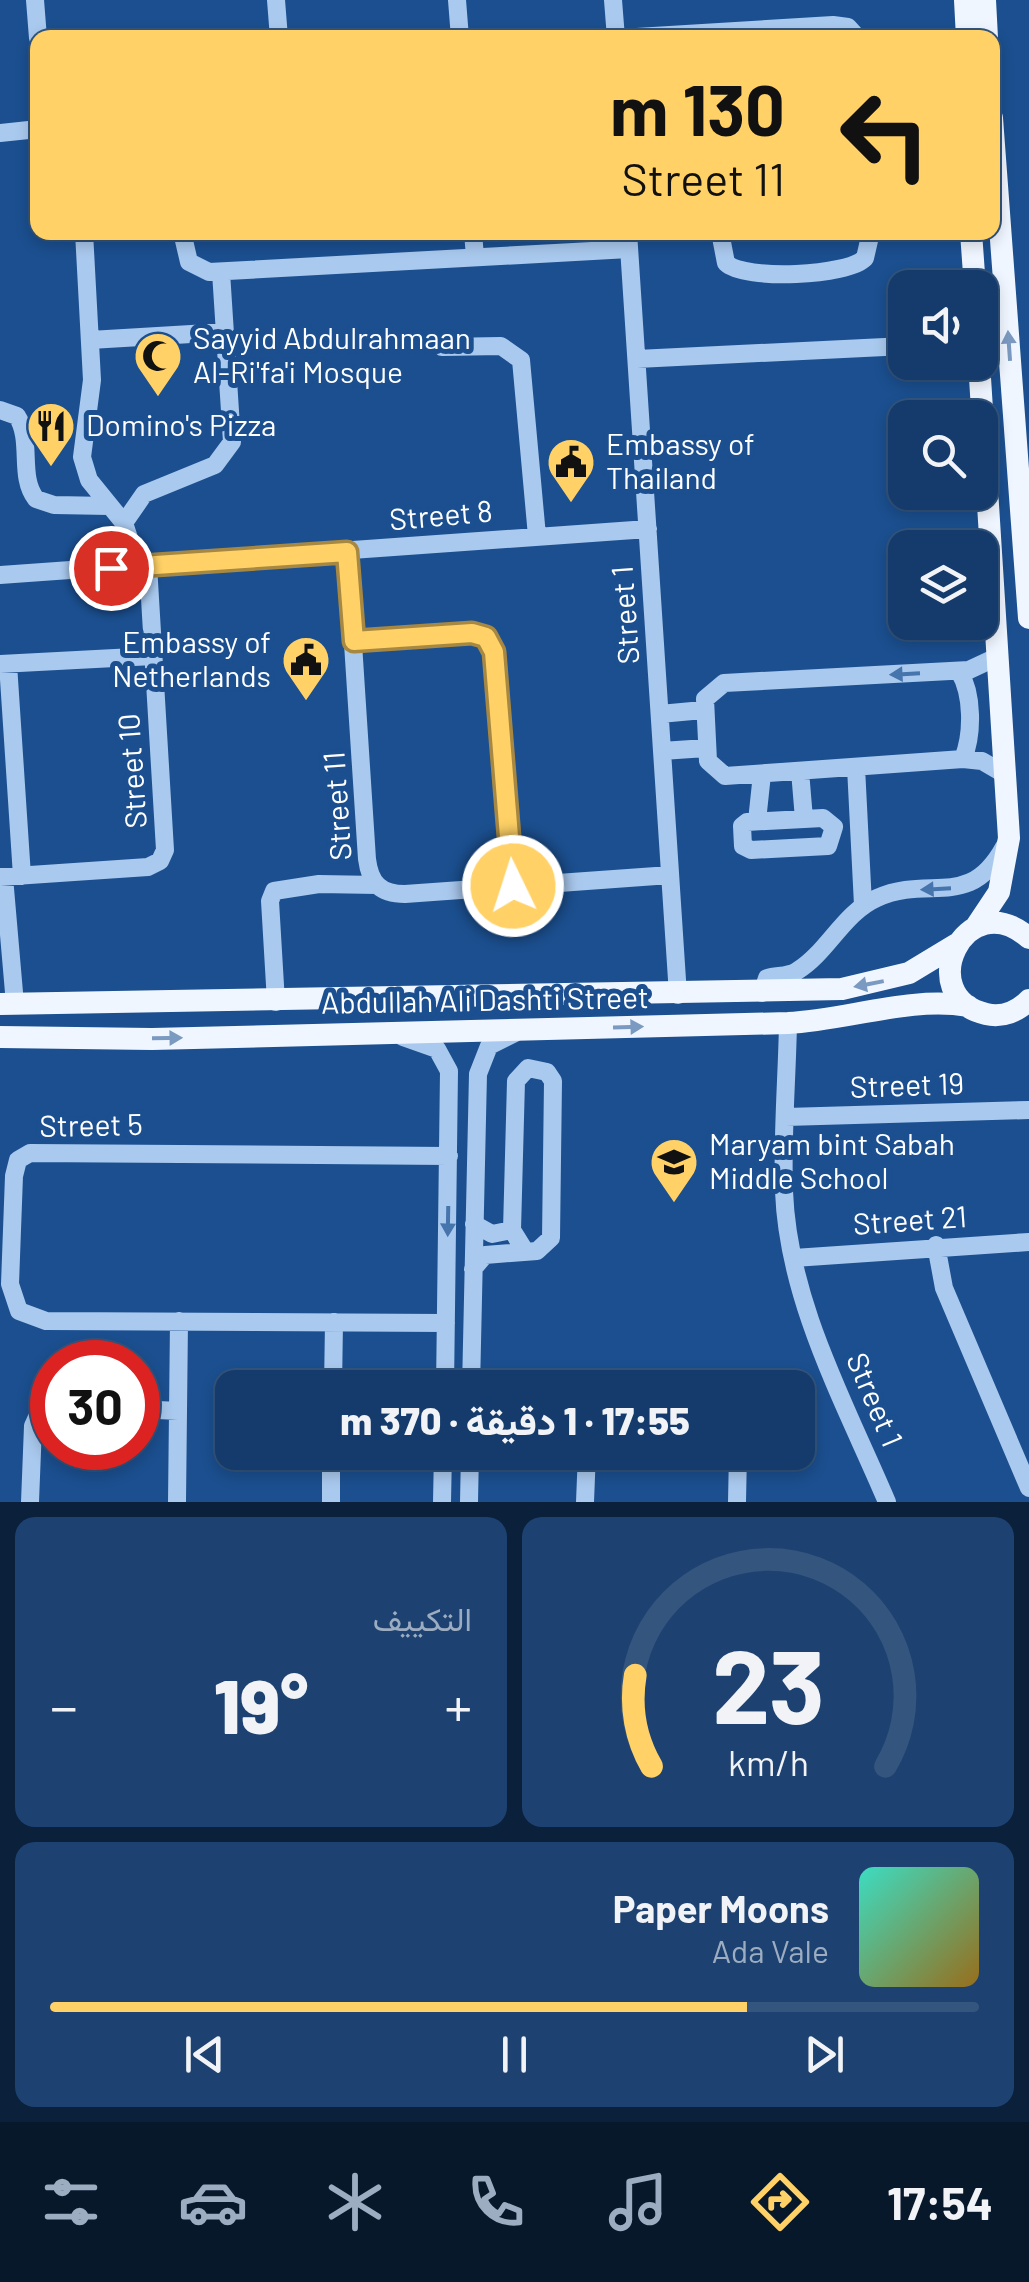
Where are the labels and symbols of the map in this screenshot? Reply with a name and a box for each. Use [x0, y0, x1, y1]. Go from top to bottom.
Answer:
place label: Sayyid Abdulrahmaan Al-Ri'fa'i Mosque [193, 319, 471, 389]
one-way arrow [1001, 329, 1017, 361]
mosque icon: Sayyid Abdulrahmaan Al-Ri'fa'i Mosque [132, 330, 184, 398]
restaurant icon: Domino's Pizza [25, 400, 77, 468]
place label: Domino's Pizza [86, 406, 276, 442]
place label: Embassy of Thailand [606, 425, 755, 495]
public building icon: Embassy of Thailand [545, 436, 597, 504]
street label: Street 8 [388, 492, 494, 536]
pin [69, 526, 154, 611]
street label: Street 1 [603, 565, 645, 665]
place label: Embassy of Netherlands [112, 623, 271, 693]
public building icon: Embassy of Netherlands [280, 634, 332, 702]
one-way arrow [888, 666, 920, 682]
street label: Street 10 [109, 712, 153, 830]
street label: Street 11 [314, 751, 358, 862]
position arrow [461, 834, 565, 938]
one-way arrow [920, 881, 951, 897]
one-way arrow [853, 977, 885, 992]
street label: Abdullah Ali Dashti Street [321, 978, 649, 1020]
one-way arrow [612, 1019, 644, 1035]
one-way arrow [152, 1030, 184, 1046]
street label: Street 19 [849, 1064, 965, 1104]
street label: Street 5 [39, 1105, 143, 1143]
place label: Maryam bint Sabah Middle School [709, 1125, 955, 1195]
school or university icon: Maryam bint Sabah Middle School [648, 1136, 700, 1204]
street label: Street 21 [852, 1197, 968, 1241]
one-way arrow [439, 1206, 455, 1238]
speed limit sign: 30 [30, 1340, 160, 1470]
street label: Street 1 [840, 1347, 912, 1452]

